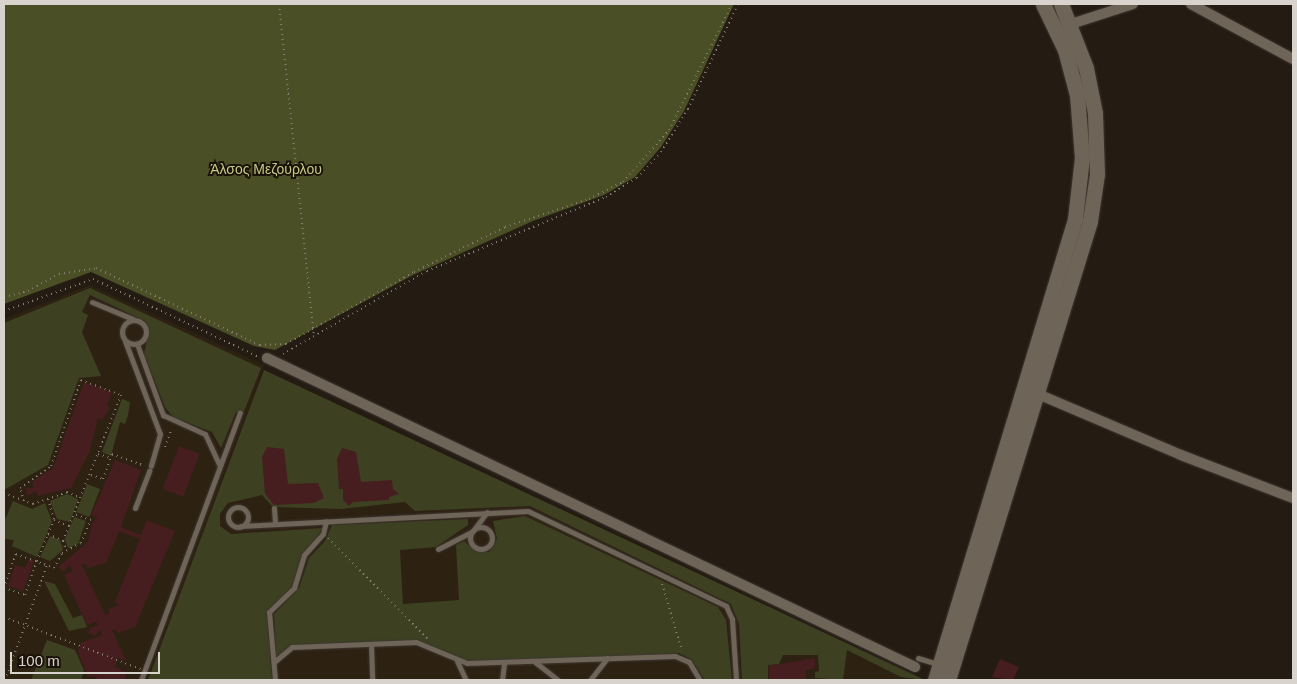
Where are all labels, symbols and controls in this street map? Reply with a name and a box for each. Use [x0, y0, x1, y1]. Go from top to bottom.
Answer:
park label: Άλσος Μεζούρλου [210, 161, 322, 177]
scale bar [12, 642, 162, 674]
text: 100 m [18, 652, 60, 669]

